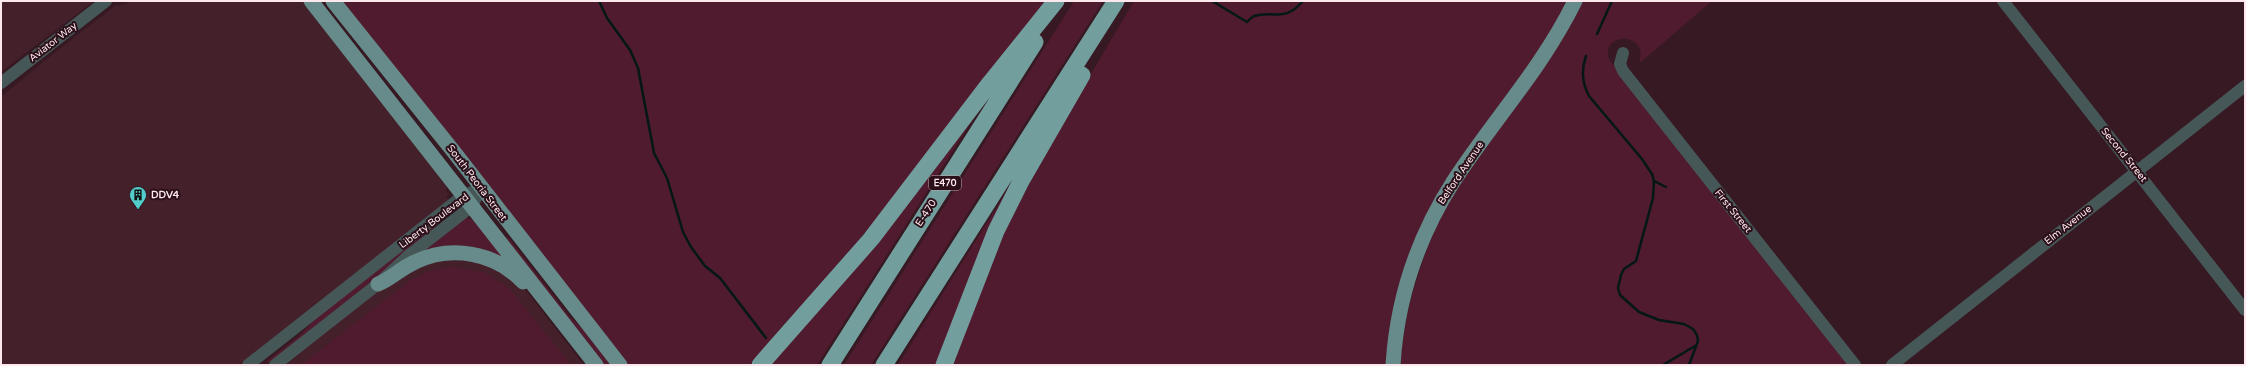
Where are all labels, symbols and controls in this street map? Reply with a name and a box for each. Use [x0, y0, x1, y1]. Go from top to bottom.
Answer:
street label: Aviator Way [27, 19, 80, 64]
street label: Second Street [2098, 125, 2150, 185]
street label: Belford Avenue [1436, 139, 1487, 207]
street label: South Peoria Street [444, 143, 510, 224]
road number: E470 [929, 176, 961, 190]
building icon: DDV4 [128, 185, 148, 210]
street label: First Street [1712, 187, 1754, 235]
place label: DDV4 [151, 189, 180, 201]
street label: Liberty Boulevard [397, 191, 471, 251]
street label: E-470 [913, 197, 939, 229]
street label: Elm Avenue [2042, 203, 2094, 247]

